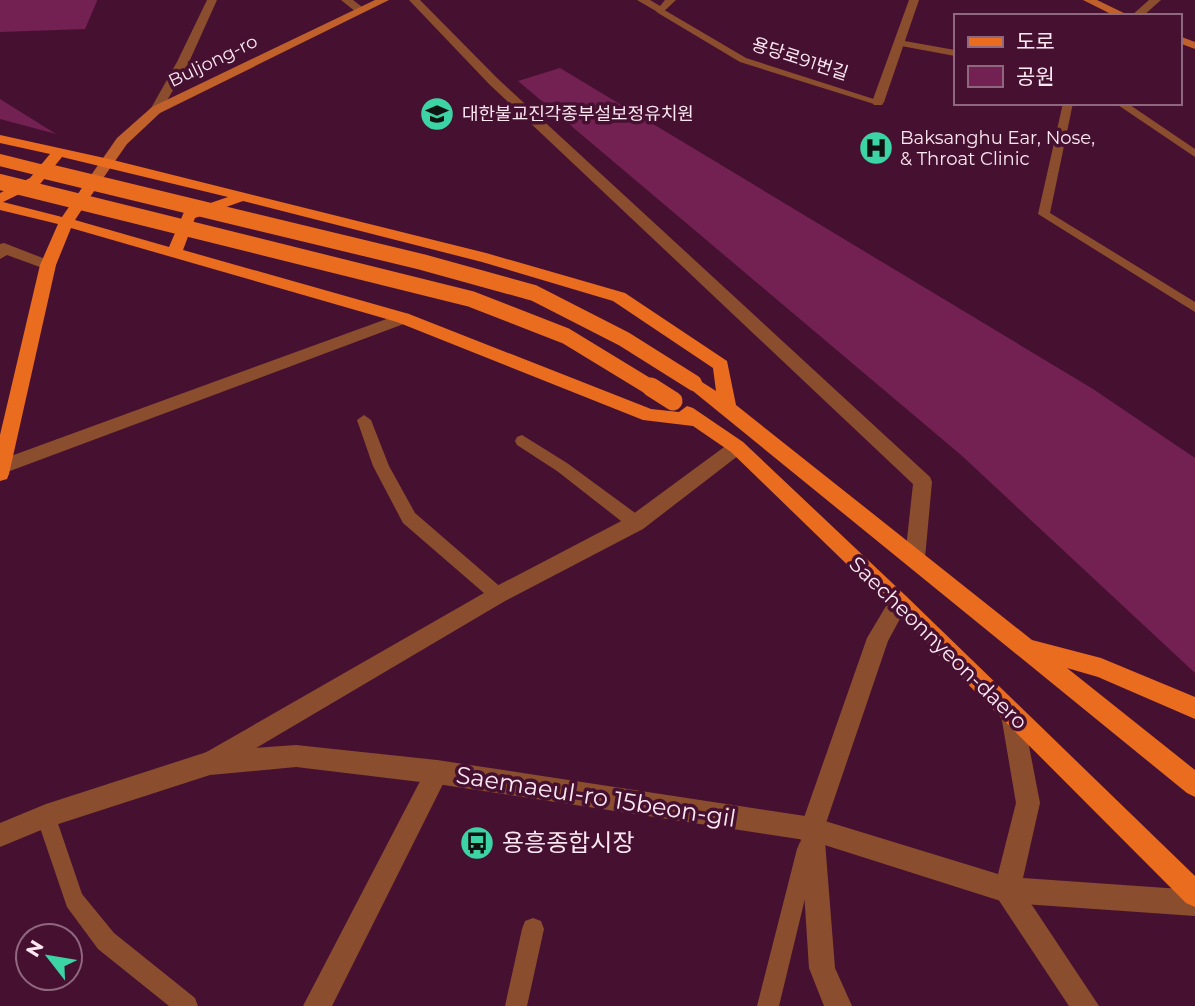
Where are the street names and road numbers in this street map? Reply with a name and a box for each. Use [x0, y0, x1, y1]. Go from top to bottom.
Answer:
street label: Buljong-ro [165, 30, 261, 92]
street label: 용당로91번길 [749, 33, 851, 85]
street label: Saecheonnyeon-daero [844, 551, 1033, 734]
street label: Saemaeul-ro 15beon-gil [454, 760, 738, 833]

